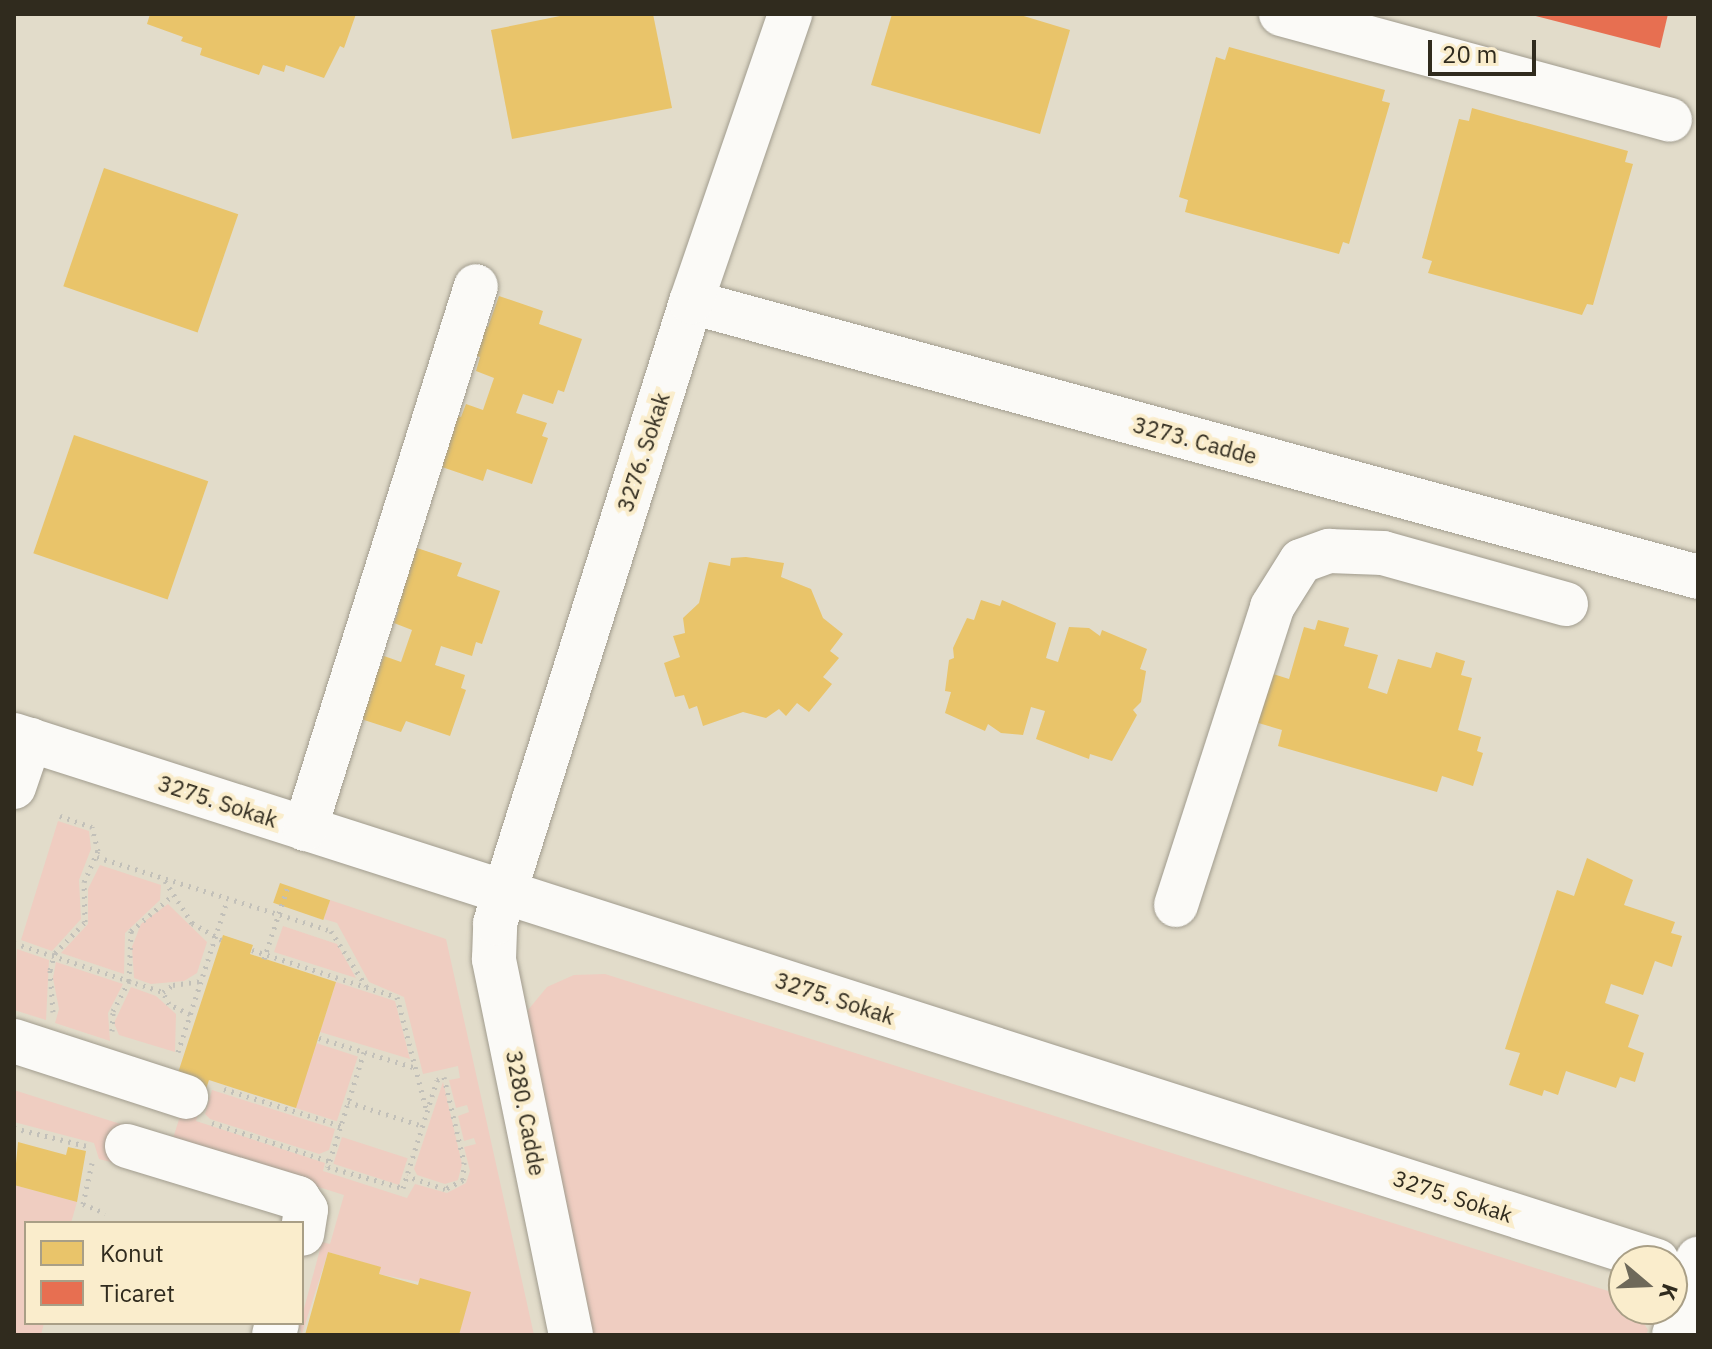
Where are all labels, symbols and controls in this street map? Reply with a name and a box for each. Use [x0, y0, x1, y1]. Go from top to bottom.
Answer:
scale bar [1432, 24, 1540, 74]
text: 20 m [1442, 38, 1497, 70]
street label: 3276. Sokak [611, 389, 675, 515]
street label: 3273. Cadde [1130, 411, 1260, 469]
street label: 3275. Sokak [155, 769, 281, 833]
street label: 3275. Sokak [772, 966, 898, 1030]
street label: 3280. Cadde [501, 1048, 551, 1178]
street label: 3275. Sokak [1390, 1164, 1516, 1228]
legend [24, 1221, 304, 1325]
text: Konut [100, 1237, 164, 1269]
north arrow [1608, 1245, 1688, 1325]
text: Ticaret [100, 1277, 175, 1309]
text: K [1653, 1280, 1685, 1304]

